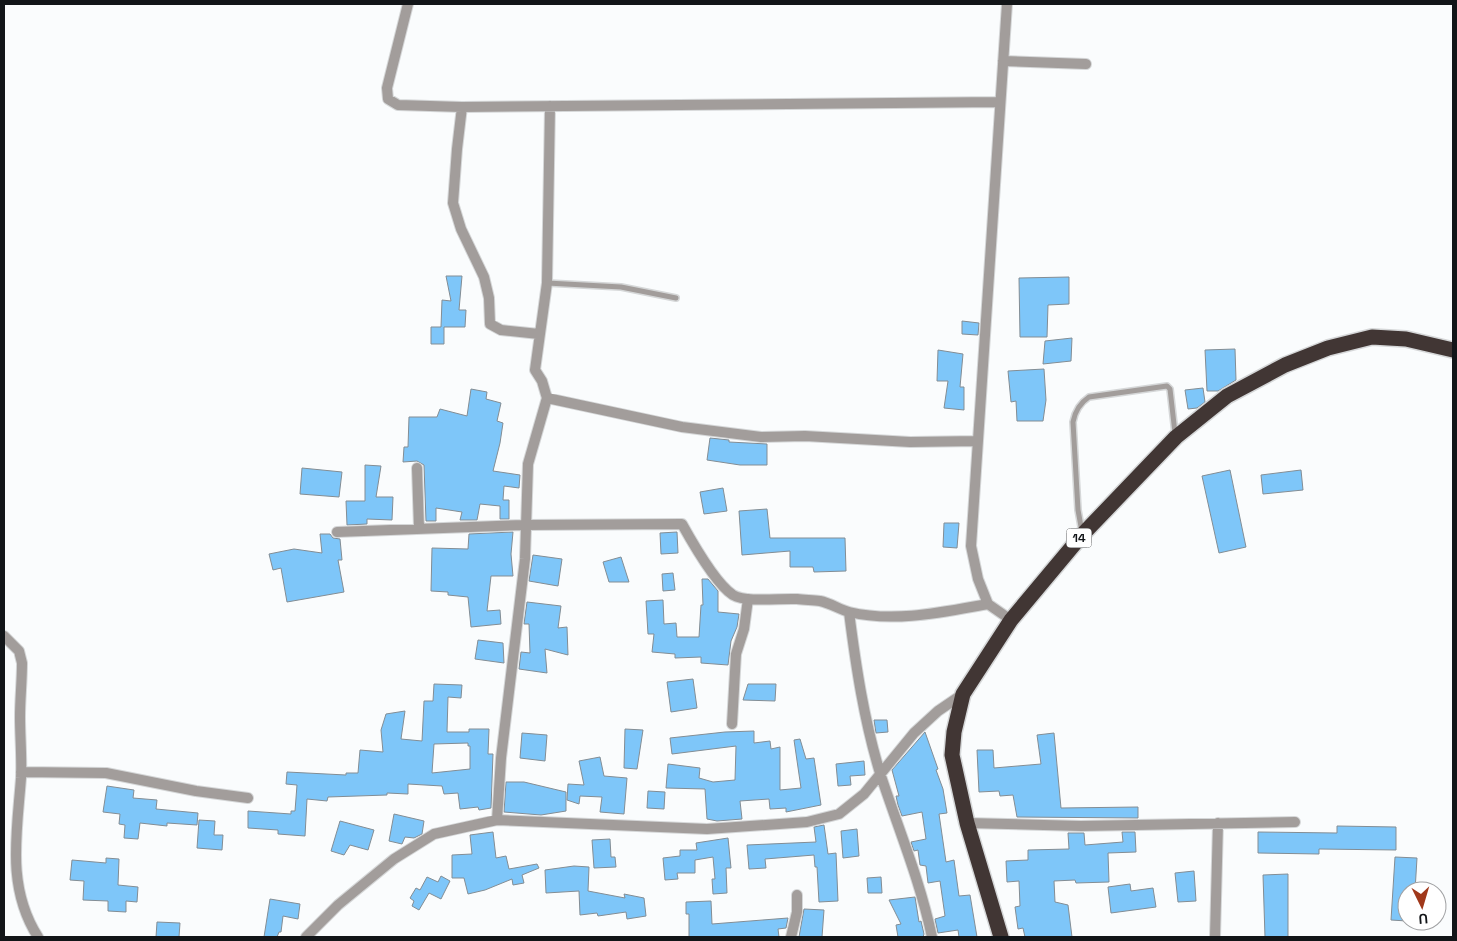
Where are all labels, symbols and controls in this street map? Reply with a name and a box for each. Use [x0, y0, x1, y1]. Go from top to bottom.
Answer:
road number: 14 [1066, 528, 1092, 548]
north arrow [1397, 881, 1447, 931]
text: U [1418, 910, 1429, 928]

